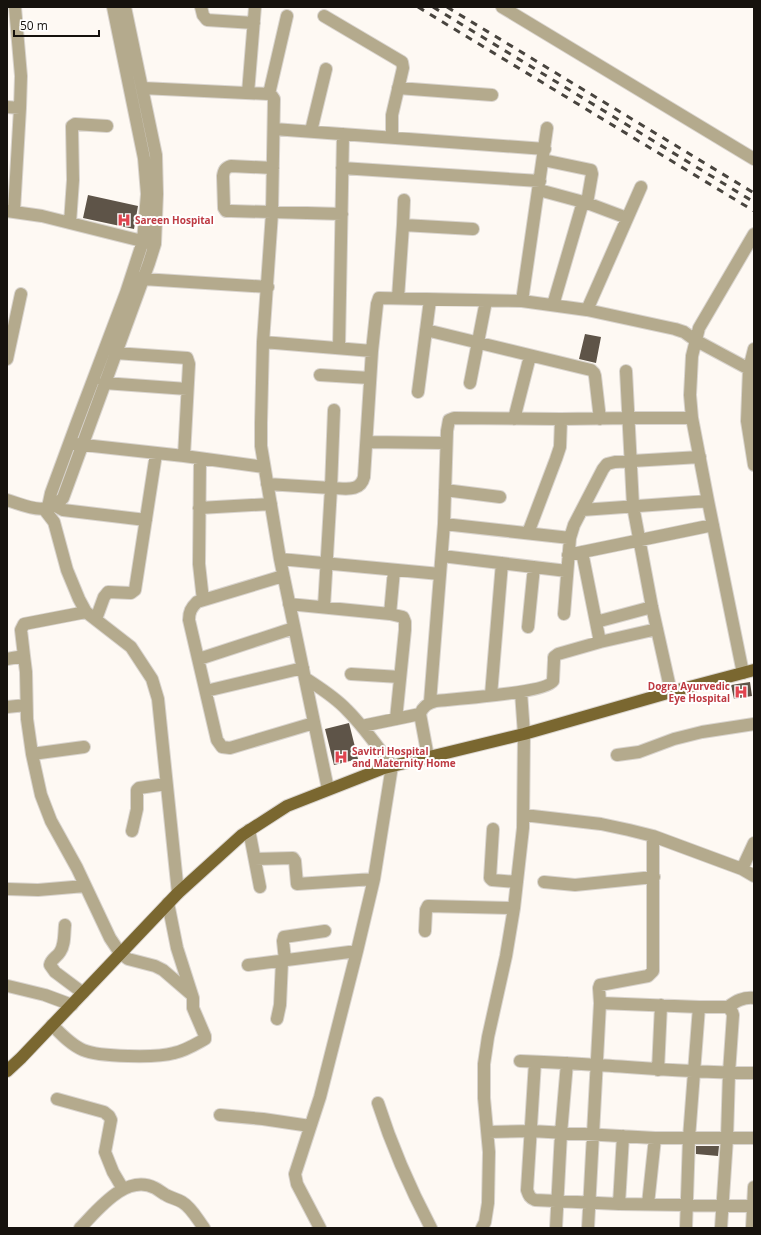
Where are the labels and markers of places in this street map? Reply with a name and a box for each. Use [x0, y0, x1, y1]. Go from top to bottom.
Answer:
hospital icon: Sareen Hospital [116, 212, 132, 228]
place label: Sareen Hospital [135, 213, 214, 227]
place label: Dogra Ayurvedic Eye Hospital [648, 679, 730, 705]
hospital icon: Dogra Ayurvedic Eye Hospital [733, 684, 749, 700]
place label: Savitri Hospital and Maternity Home [352, 744, 456, 770]
hospital icon: Savitri Hospital and Maternity Home [333, 749, 349, 765]

